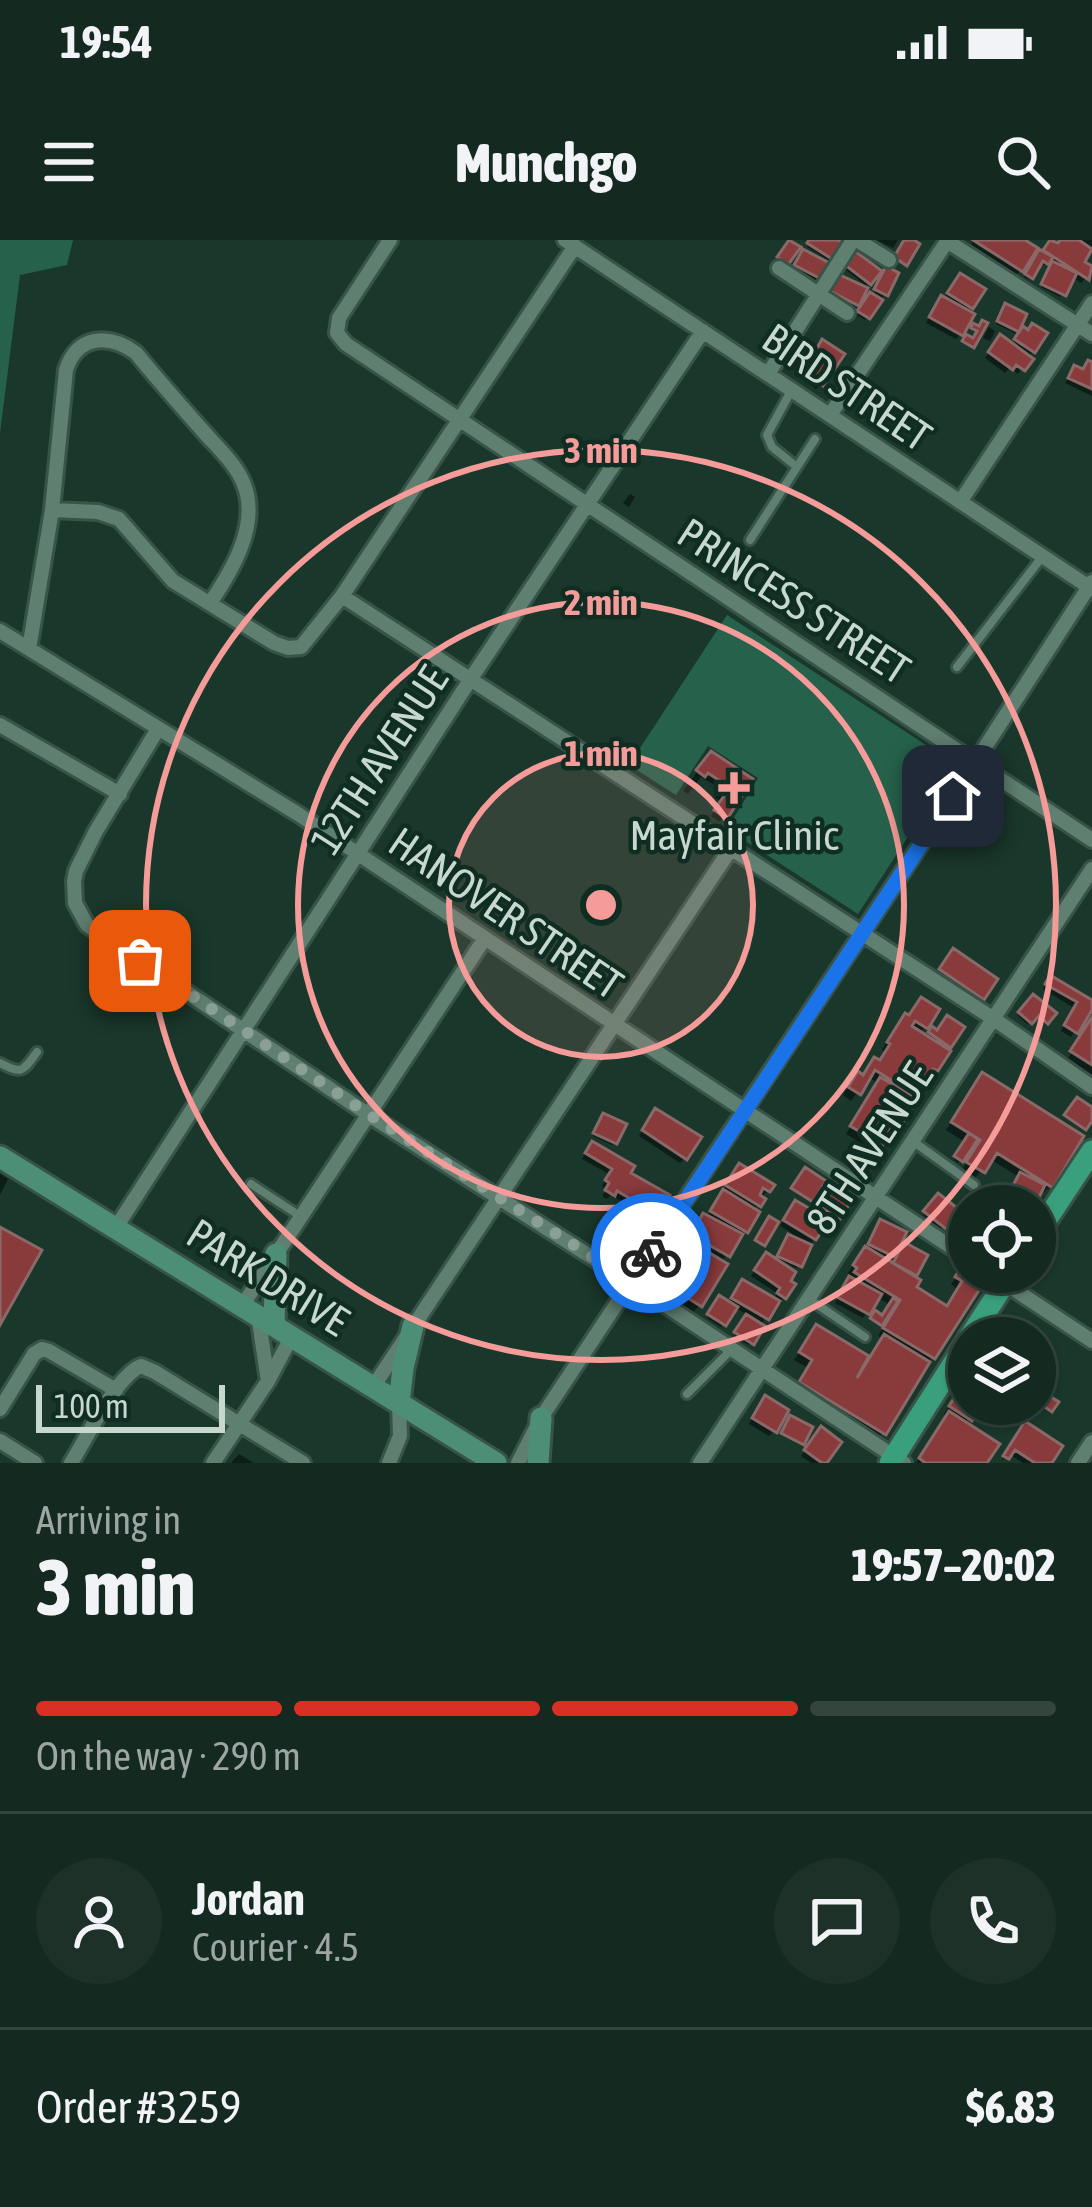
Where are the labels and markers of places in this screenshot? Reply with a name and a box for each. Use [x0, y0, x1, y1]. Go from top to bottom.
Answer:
pin [902, 745, 1004, 847]
marker: Mayfair Clinic [718, 772, 750, 804]
place label: Mayfair Clinic [629, 811, 839, 859]
centre of rings [580, 884, 622, 926]
pin [89, 910, 191, 1012]

